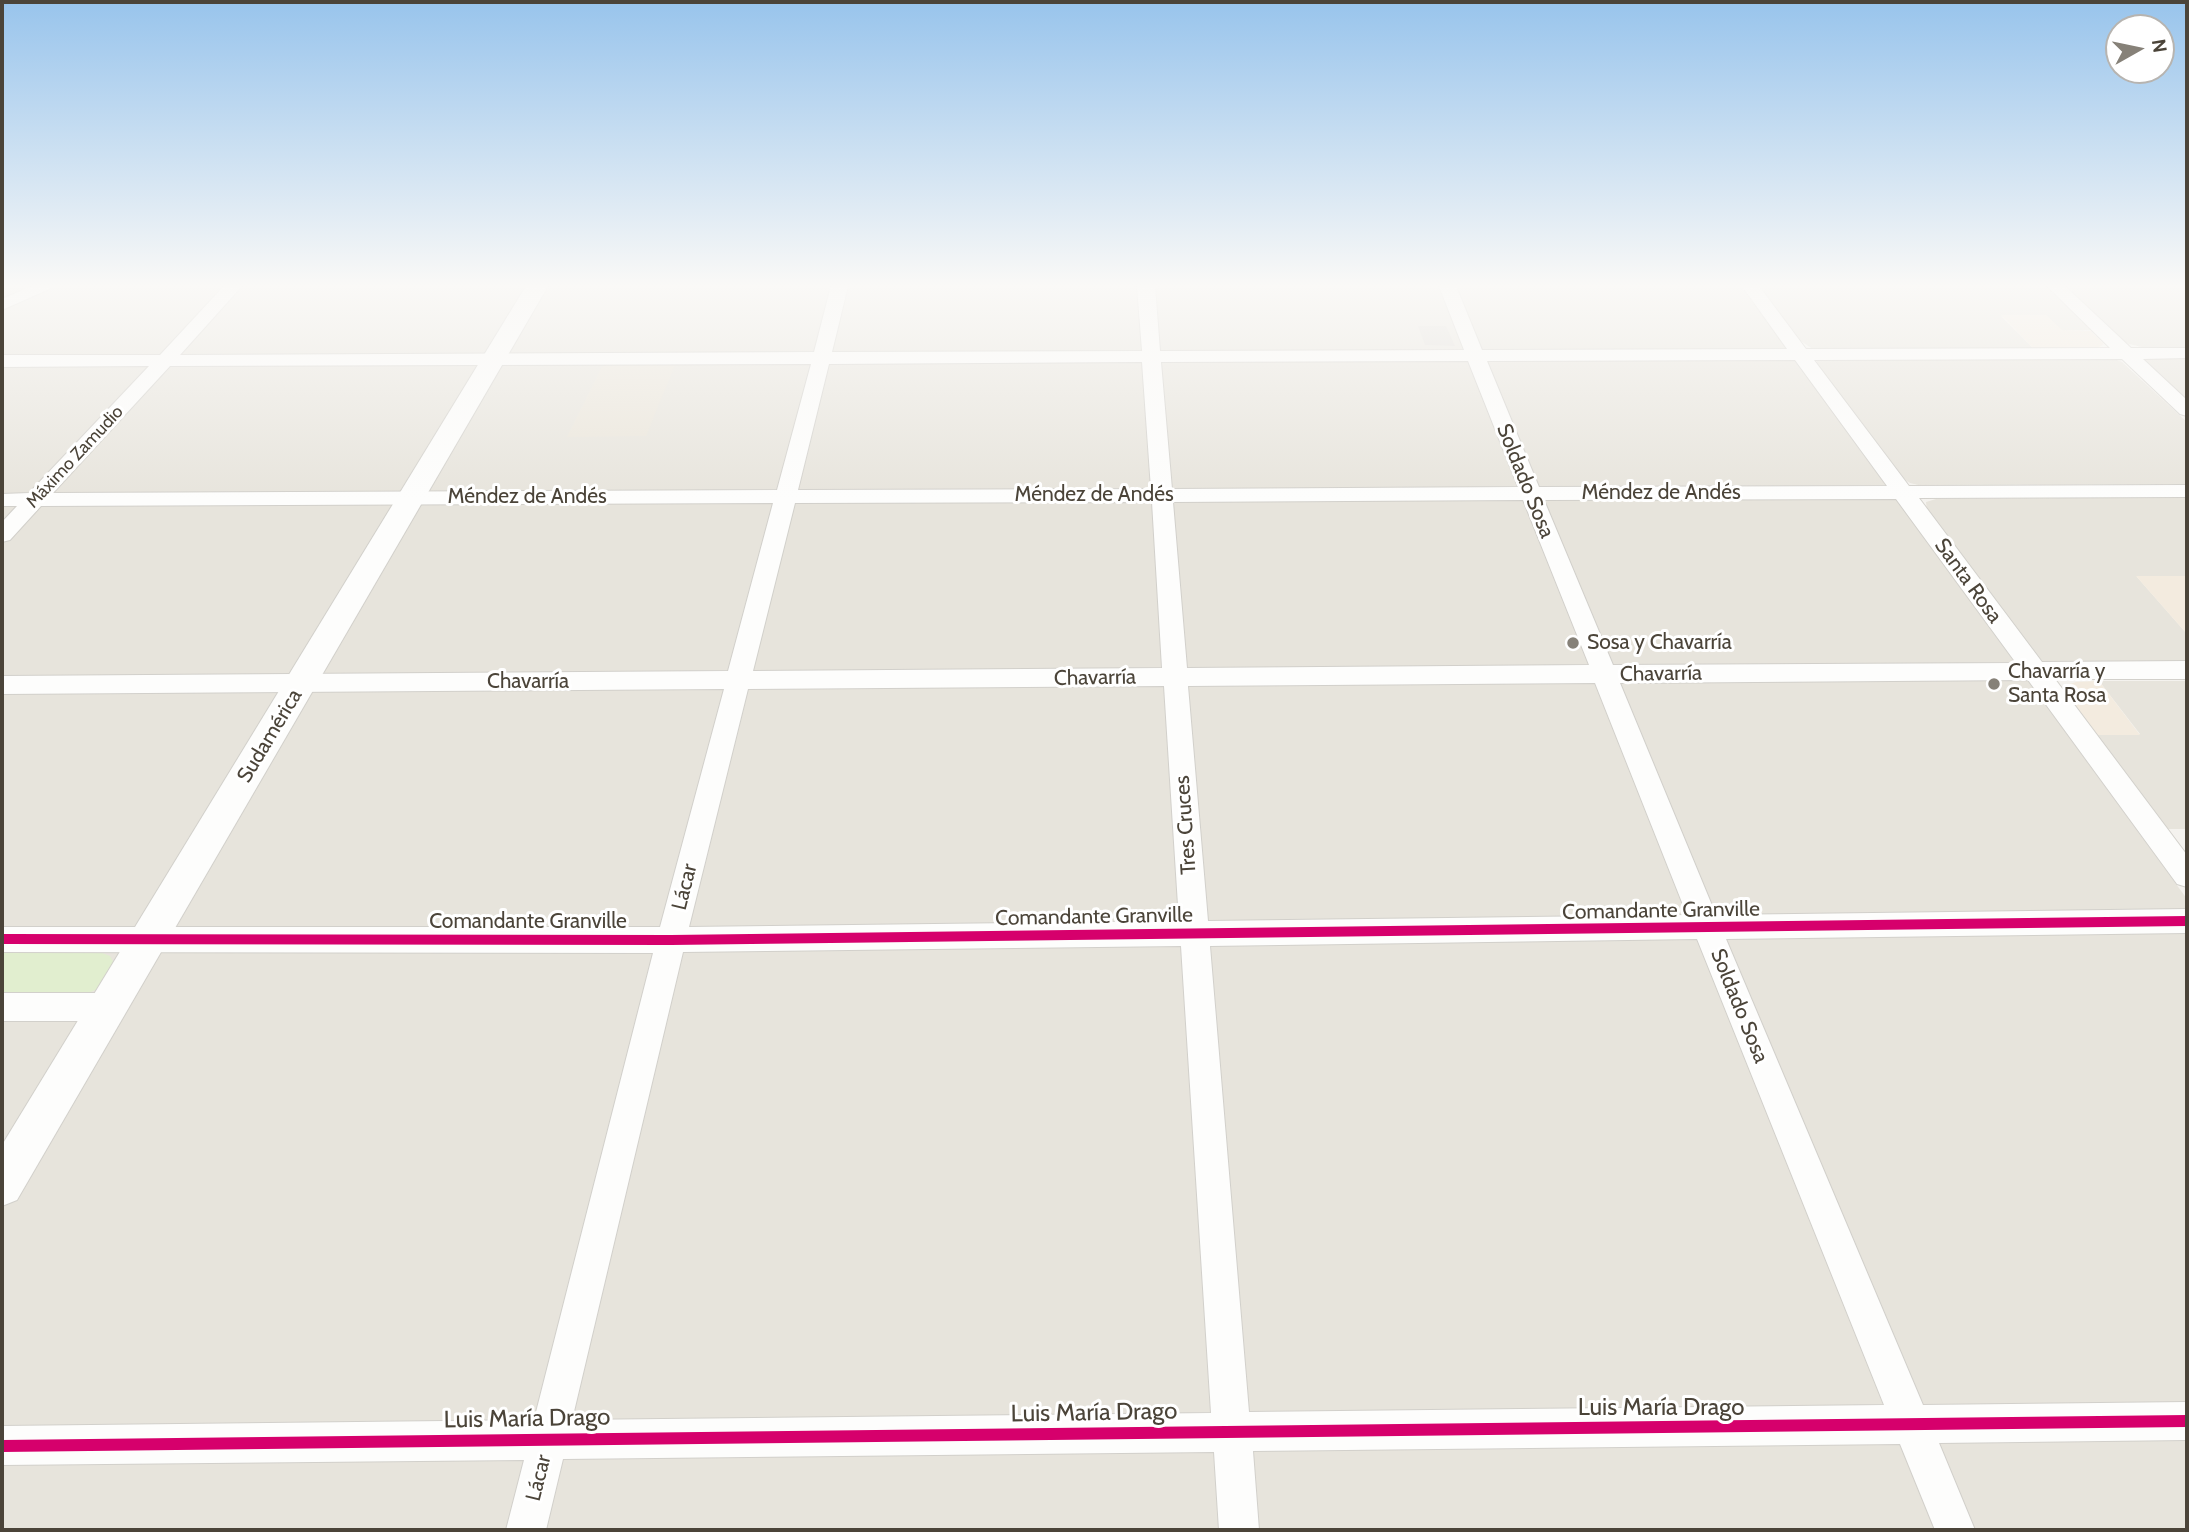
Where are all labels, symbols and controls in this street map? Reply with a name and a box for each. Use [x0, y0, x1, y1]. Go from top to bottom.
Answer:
north arrow [2105, 14, 2175, 84]
text: N [2147, 38, 2172, 54]
street label: Máximo Zamudio [22, 401, 128, 513]
street label: Soldado Sosa [1491, 420, 1559, 542]
street label: Méndez de Andés [1581, 480, 1741, 506]
street label: Méndez de Andés [1014, 482, 1174, 508]
street label: Méndez de Andés [447, 484, 607, 510]
street label: Santa Rosa [1929, 534, 2007, 628]
place label: Sosa y Chavarría [1587, 630, 1732, 656]
marker: Sosa y Chavarría [1565, 635, 1581, 651]
place label: Chavarría y Santa Rosa [2008, 659, 2106, 709]
street label: Chavarría [1620, 661, 1702, 687]
street label: Chavarría [1054, 665, 1136, 691]
street label: Chavarría [487, 669, 569, 695]
marker: Chavarría y Santa Rosa [1986, 676, 2002, 692]
street label: Sudamérica [232, 685, 308, 787]
street label: Tres Cruces [1170, 775, 1202, 875]
street label: Lácar [667, 861, 703, 913]
street label: Comandante Granville [1562, 897, 1760, 925]
street label: Comandante Granville [995, 903, 1193, 931]
street label: Comandante Granville [429, 909, 627, 935]
street label: Soldado Sosa [1705, 945, 1773, 1067]
street label: Luis María Drago [1578, 1394, 1744, 1422]
street label: Luis María Drago [1010, 1397, 1178, 1429]
street label: Luis María Drago [443, 1403, 611, 1435]
street label: Lácar [521, 1452, 557, 1504]

